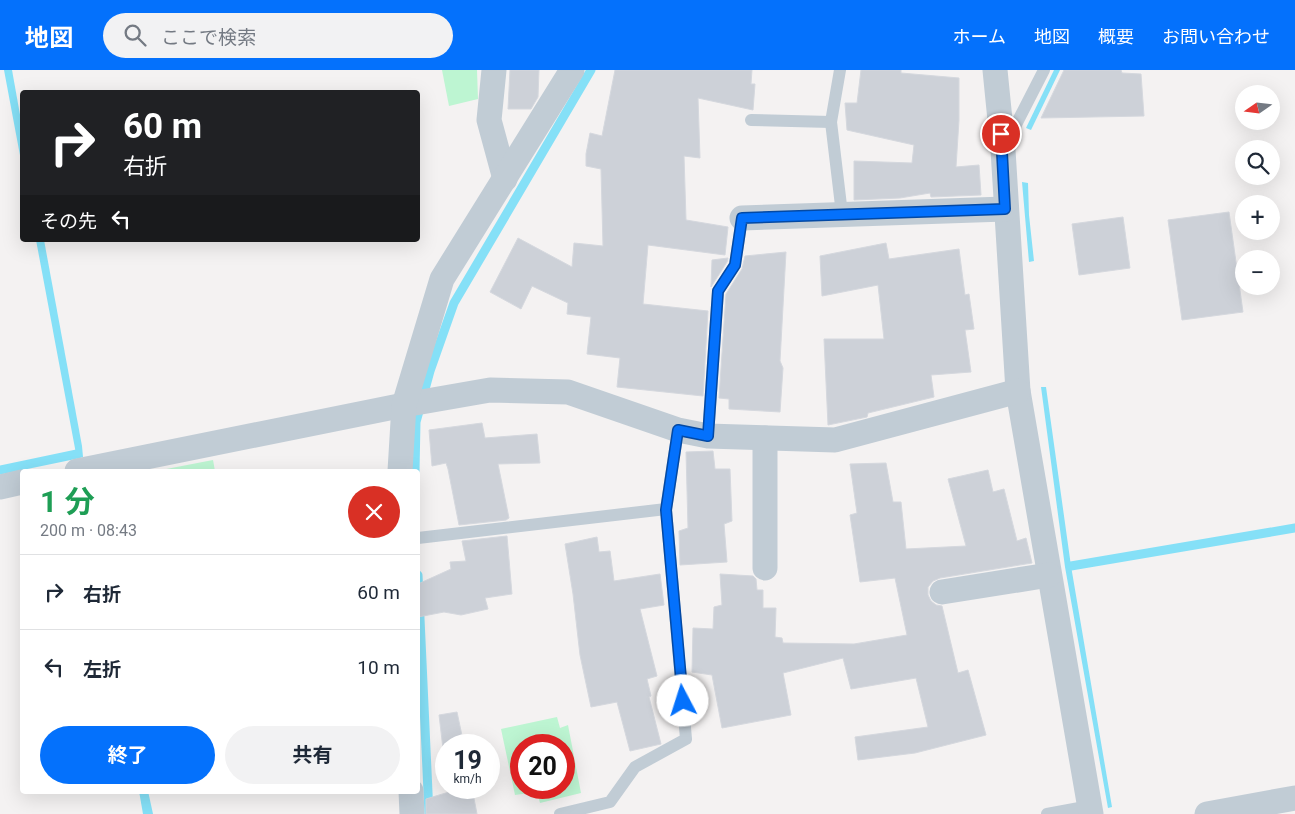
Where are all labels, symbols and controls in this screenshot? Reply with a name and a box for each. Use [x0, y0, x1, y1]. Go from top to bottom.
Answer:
search box [103, 13, 453, 58]
icon: search [121, 21, 149, 49]
text: 地図 [25, 24, 73, 52]
text: ここで検索 [161, 26, 256, 49]
text: ホーム [953, 26, 1006, 47]
text: 地図 [1034, 26, 1070, 47]
text: 概要 [1098, 26, 1134, 47]
text: お問い合わせ [1162, 26, 1270, 47]
north arrow [1235, 85, 1280, 130]
map controls [1235, 85, 1280, 295]
text: 60 m [123, 106, 202, 147]
icon: right [40, 110, 105, 175]
pin [980, 113, 1022, 155]
icon: arrive [987, 120, 1015, 148]
button: search [1235, 140, 1280, 185]
text: 右折 [123, 154, 167, 179]
button: + [1235, 195, 1280, 240]
icon: left [107, 205, 135, 233]
text: その先 [40, 210, 97, 233]
button: − [1235, 250, 1280, 295]
text: 1 分 [40, 484, 95, 519]
button: close [348, 486, 400, 538]
text: 200 m · 08:43 [40, 521, 137, 540]
icon: right [40, 578, 68, 606]
text: 60 m [357, 581, 400, 604]
text: 右折 [83, 583, 121, 606]
icon: left [40, 653, 68, 681]
text: 10 m [357, 656, 400, 679]
text: 左折 [83, 658, 121, 681]
position arrow [656, 674, 708, 726]
button: 終了 [40, 726, 215, 784]
button: 共有 [225, 726, 400, 784]
speed limit sign: 20 [510, 734, 575, 799]
text: 19 [453, 746, 482, 775]
text: km/h [453, 772, 482, 786]

